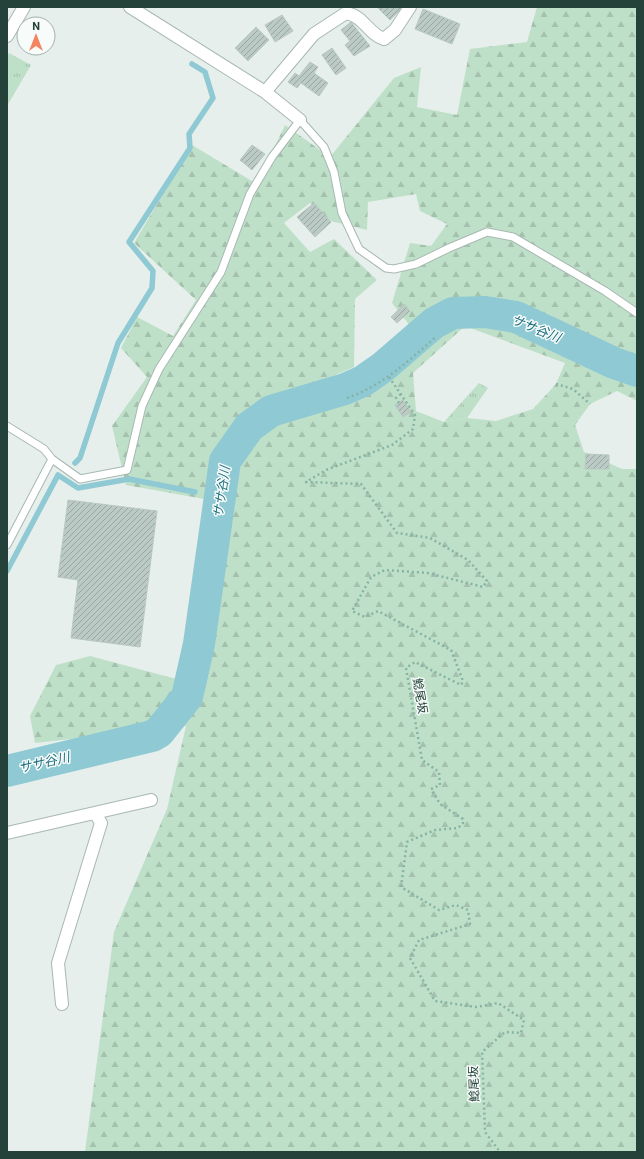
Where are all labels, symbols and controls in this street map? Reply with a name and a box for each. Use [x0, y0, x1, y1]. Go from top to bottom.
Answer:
north arrow [16, 16, 56, 56]
text: N [32, 20, 40, 33]
water label: ササ谷川 [509, 312, 565, 346]
water label: ササ谷川 [210, 463, 233, 519]
street label: 鯰尾坂 [410, 677, 430, 715]
water label: ササ谷川 [17, 749, 73, 776]
street label: 鯰尾坂 [466, 1066, 482, 1102]

